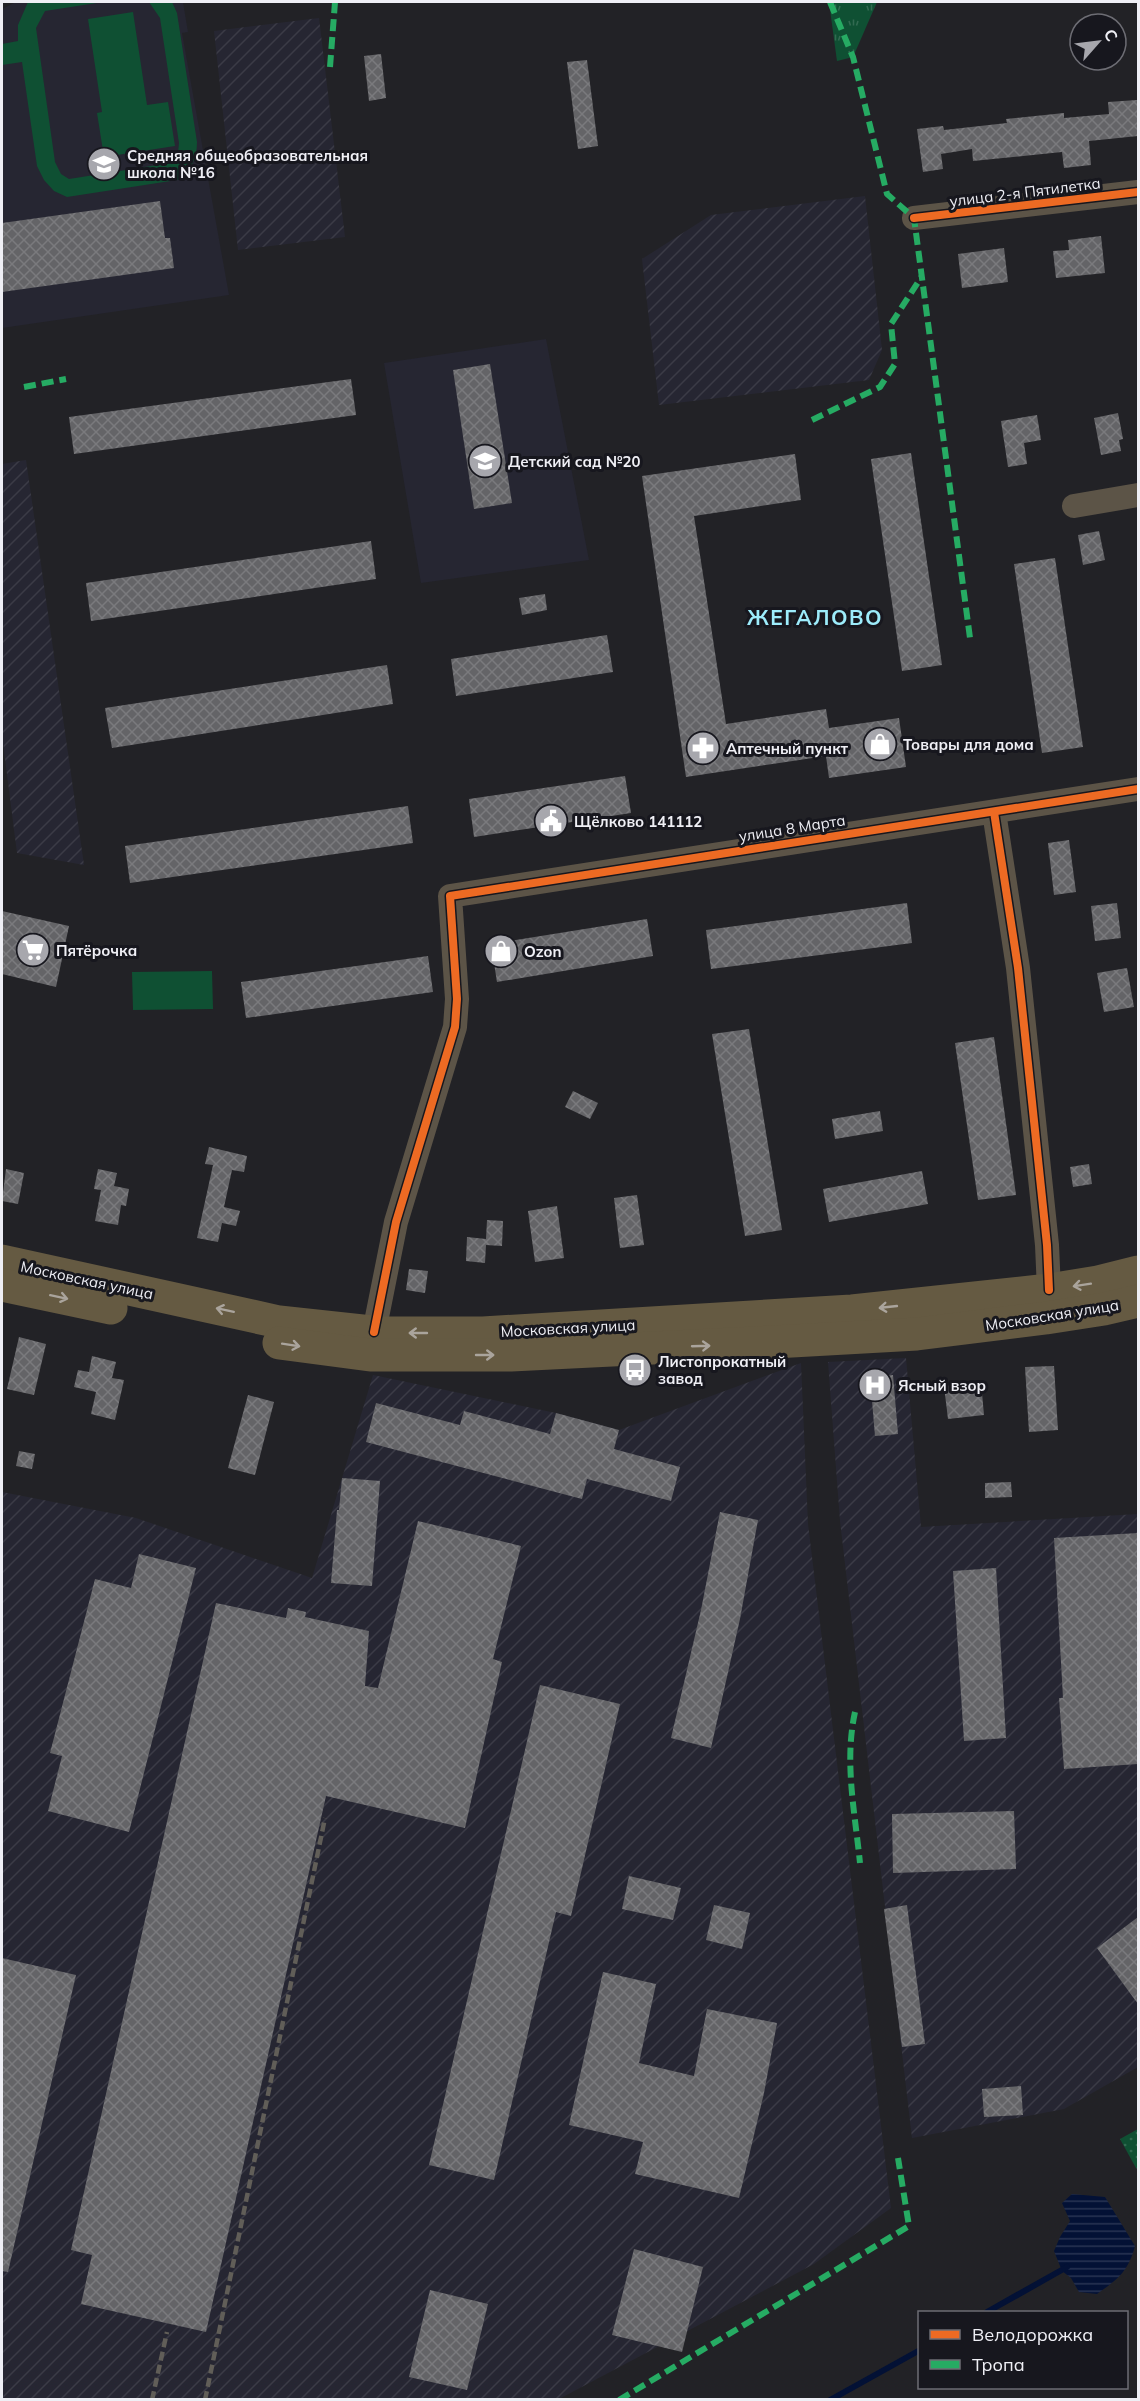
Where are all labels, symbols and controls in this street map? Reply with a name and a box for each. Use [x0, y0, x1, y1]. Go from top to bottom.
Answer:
north arrow [1068, 12, 1128, 72]
text: С [1100, 25, 1123, 45]
school or university icon: Средняя общеобразовательная школа №16 [86, 146, 122, 182]
place label: Средняя общеобразовательная школа №16 [127, 146, 368, 182]
street label: улица 2-я Пятилетка [948, 173, 1102, 211]
school or university icon: Детский сад №20 [467, 443, 503, 479]
place label: Детский сад №20 [508, 452, 640, 471]
district label: ЖЕГАЛОВО [747, 604, 883, 630]
shop icon: Товары для дома [862, 726, 898, 762]
pharmacy icon: Аптечный пункт [685, 730, 721, 766]
place label: Товары для дома [903, 735, 1034, 754]
place label: Аптечный пункт [726, 739, 849, 758]
public building icon: Щёлково 141112 [533, 803, 569, 839]
street label: улица 8 Марта [737, 810, 847, 846]
place label: Щёлково 141112 [574, 812, 702, 831]
supermarket icon: Пятёрочка [15, 932, 51, 968]
shop icon: Ozon [483, 933, 519, 969]
place label: Пятёрочка [56, 941, 137, 960]
place label: Ozon [524, 942, 561, 961]
street label: Московская улица [19, 1257, 155, 1303]
one-way arrow [1072, 1279, 1092, 1290]
one-way arrow [48, 1292, 68, 1303]
street label: Московская улица [984, 1295, 1120, 1335]
one-way arrow [878, 1302, 898, 1313]
one-way arrow [216, 1304, 235, 1315]
street label: Московская улица [500, 1315, 636, 1341]
one-way arrow [408, 1327, 428, 1339]
one-way arrow [280, 1340, 300, 1351]
one-way arrow [690, 1340, 710, 1351]
one-way arrow [475, 1349, 495, 1361]
bus stop icon: Листопрокатный завод [617, 1352, 653, 1388]
place label: Листопрокатный завод [658, 1352, 786, 1388]
hospital icon: Ясный взор [857, 1367, 893, 1403]
place label: Ясный взор [898, 1376, 986, 1395]
legend [918, 2311, 1128, 2389]
text: Велодорожка [972, 2323, 1093, 2346]
text: Тропа [972, 2353, 1025, 2376]

